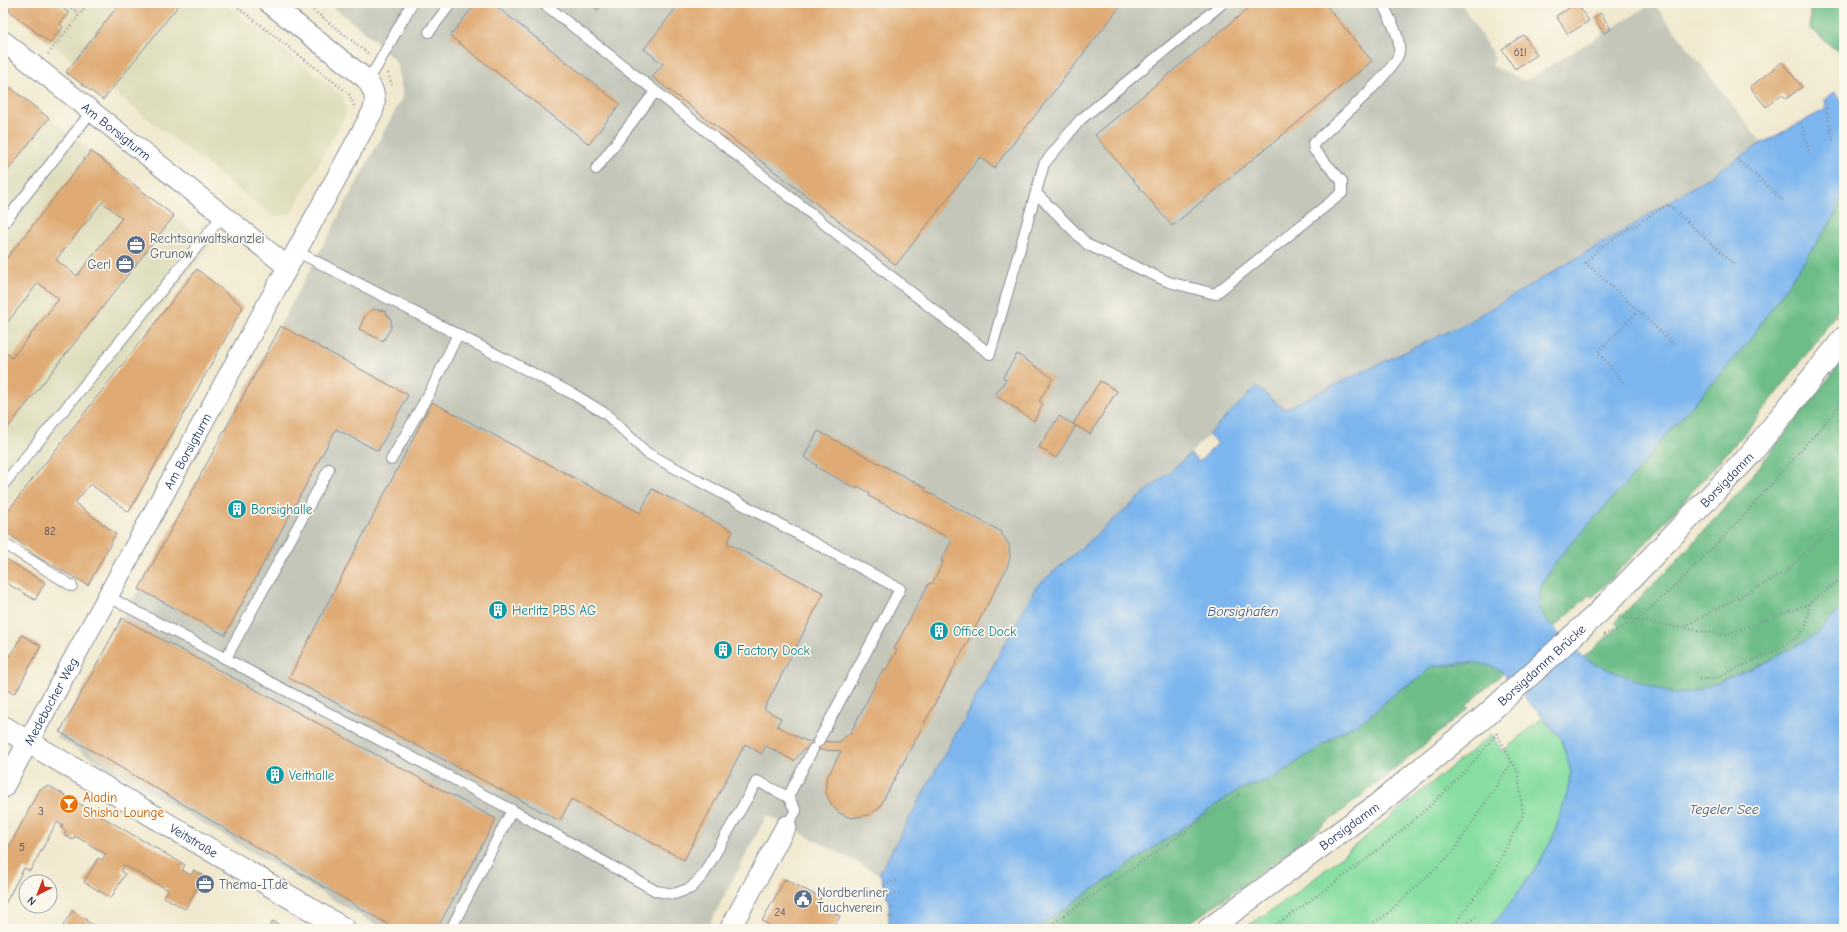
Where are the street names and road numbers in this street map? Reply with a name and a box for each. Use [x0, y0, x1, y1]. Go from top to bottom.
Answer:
street label: Am Borsigturm [79, 99, 154, 164]
street label: Am Borsigturm [161, 411, 214, 492]
street label: Borsigdamm [1697, 449, 1757, 510]
street label: Borsigdamm Brücke [1495, 621, 1589, 709]
street label: Medebacher Weg [21, 655, 81, 748]
street label: Borsigdamm [1316, 799, 1382, 853]
street label: Veitstraße [167, 820, 221, 861]

